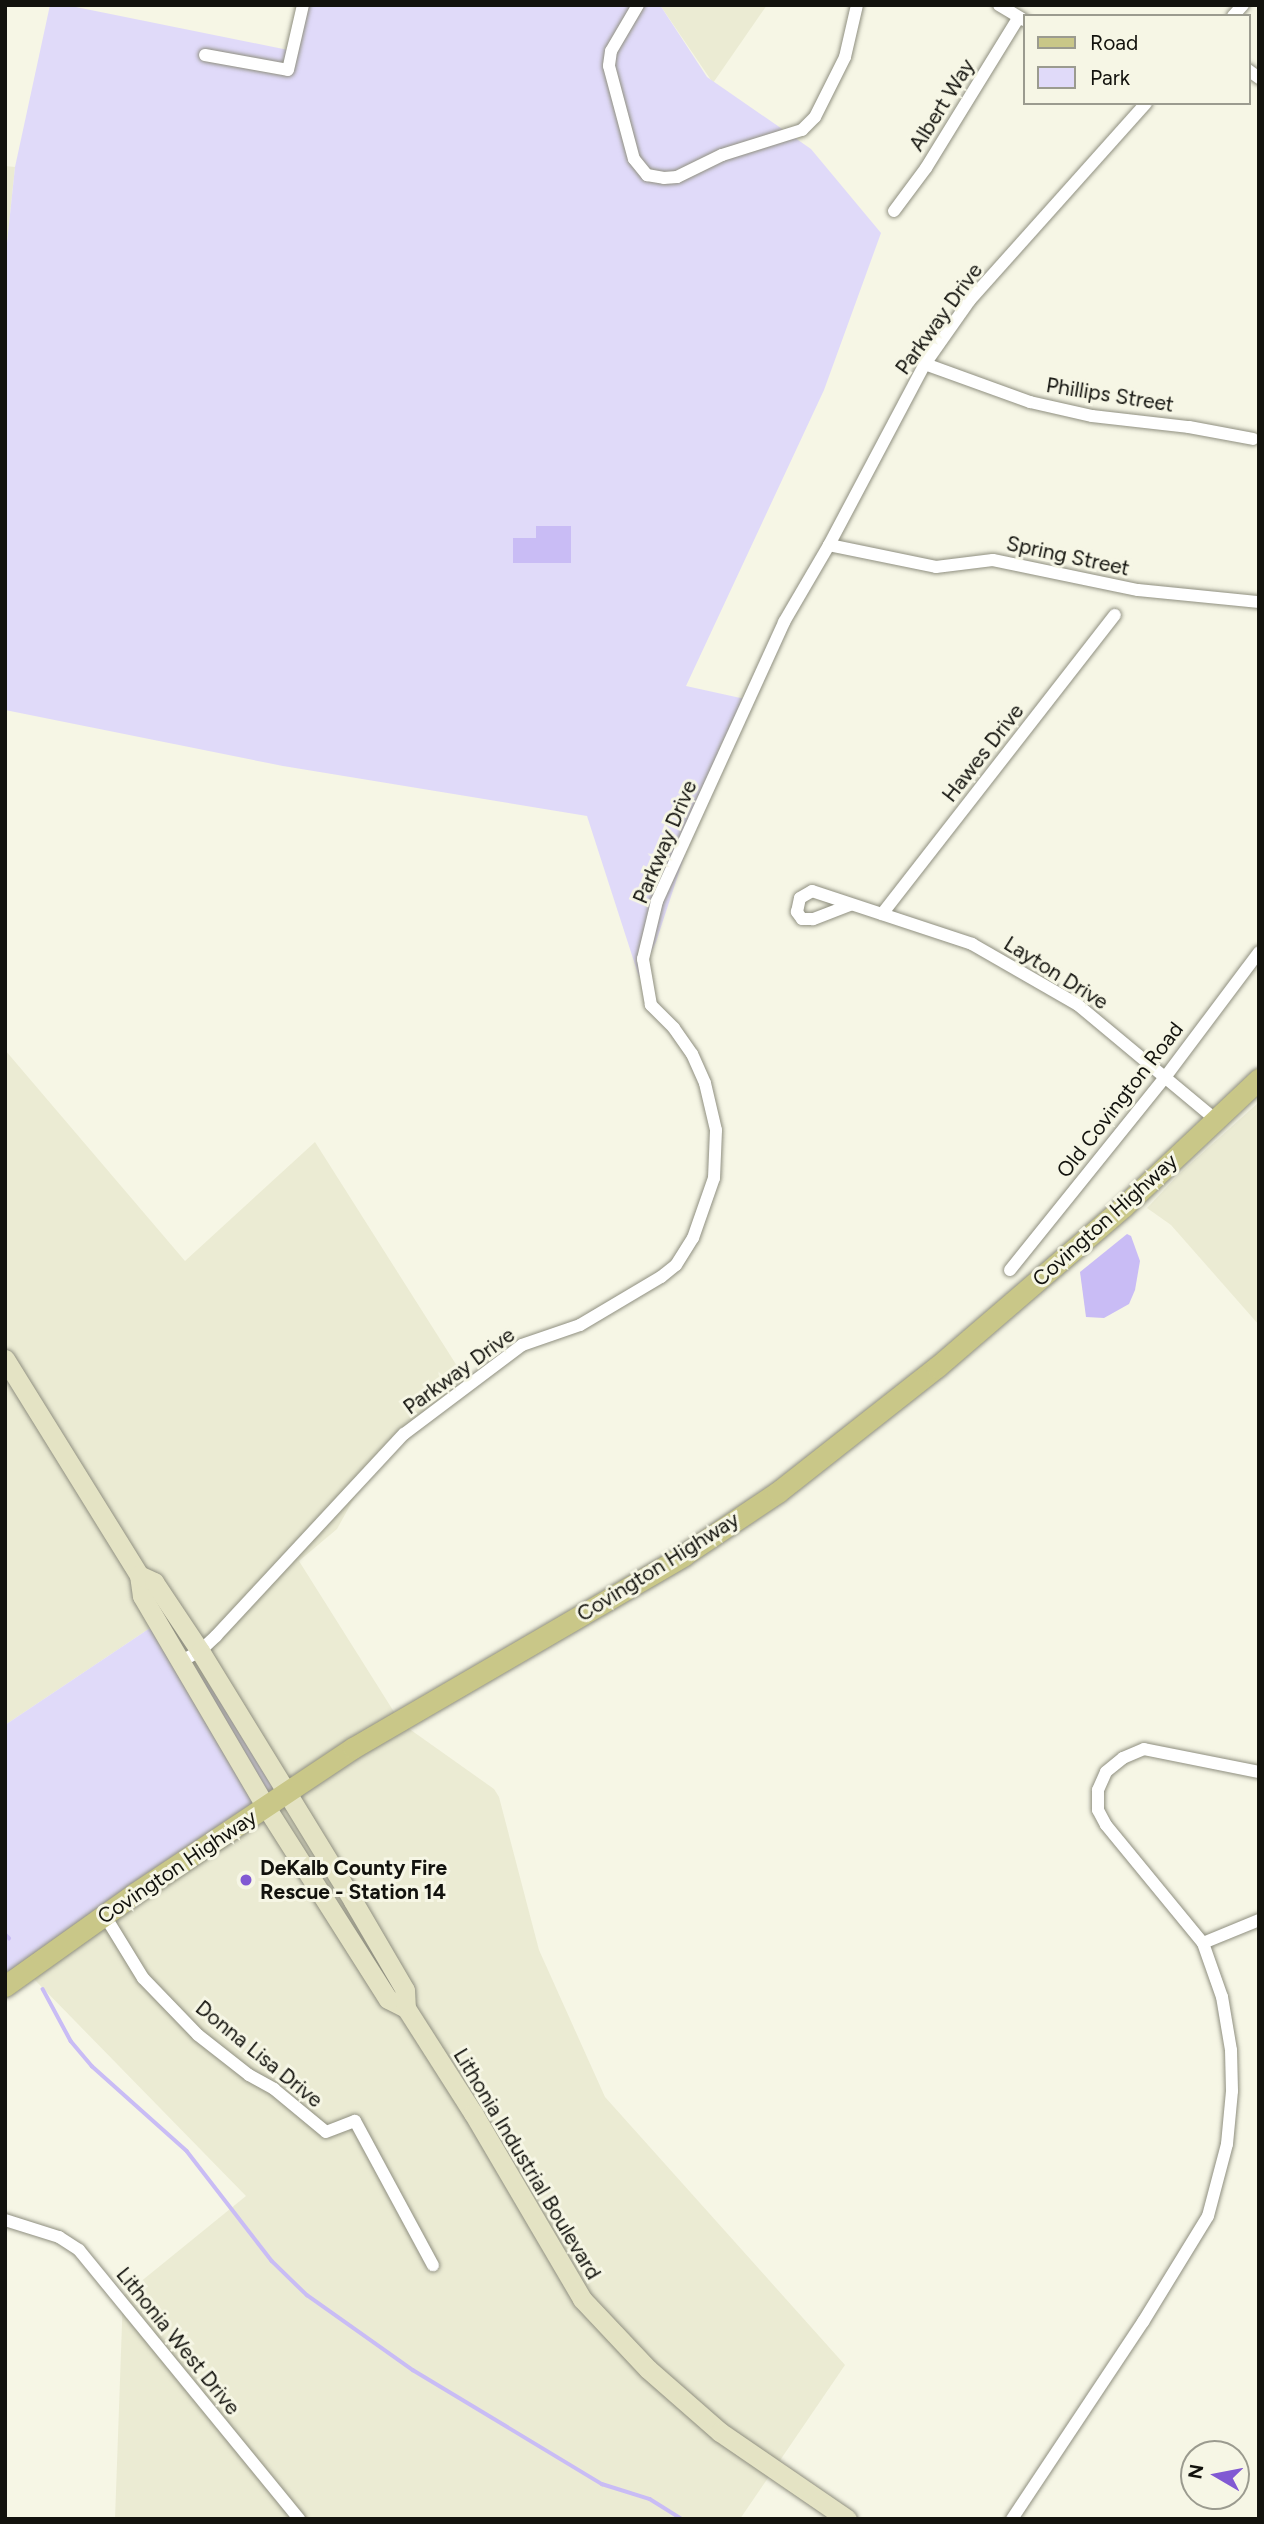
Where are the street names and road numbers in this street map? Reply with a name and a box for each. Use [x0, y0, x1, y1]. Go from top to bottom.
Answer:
street label: Albert Way [904, 54, 980, 156]
street label: Parkway Drive [890, 258, 988, 380]
street label: Phillips Street [1044, 372, 1176, 418]
street label: Spring Street [1004, 531, 1132, 581]
street label: Hawes Drive [937, 699, 1029, 807]
street label: Parkway Drive [628, 777, 702, 907]
street label: Layton Drive [999, 931, 1113, 1015]
street label: Old Covington Road [1051, 1017, 1189, 1183]
street label: Covington Highway [1027, 1148, 1183, 1292]
street label: Parkway Drive [398, 1322, 520, 1420]
street label: Covington Highway [572, 1507, 744, 1627]
street label: Covington Highway [93, 1804, 261, 1930]
street label: Donna Lisa Drive [190, 1995, 328, 2113]
street label: Lithonia Industrial Boulevard [448, 2044, 606, 2284]
street label: Lithonia West Drive [111, 2262, 245, 2420]

